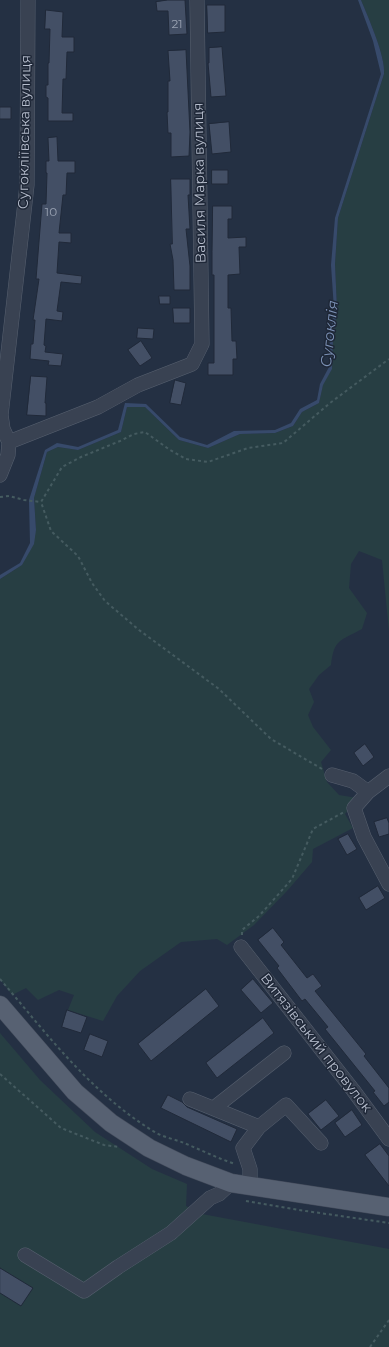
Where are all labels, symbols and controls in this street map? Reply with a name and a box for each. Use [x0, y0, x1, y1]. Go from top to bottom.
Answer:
house number: 21 [171, 17, 183, 31]
street label: Сугокліївська вулиця [15, 55, 35, 209]
street label: Василя Марка вулиця [190, 102, 210, 264]
house number: 10 [45, 205, 57, 219]
water label: Сугоклія [318, 300, 342, 368]
street label: Витязівський провулок [257, 970, 375, 1116]

